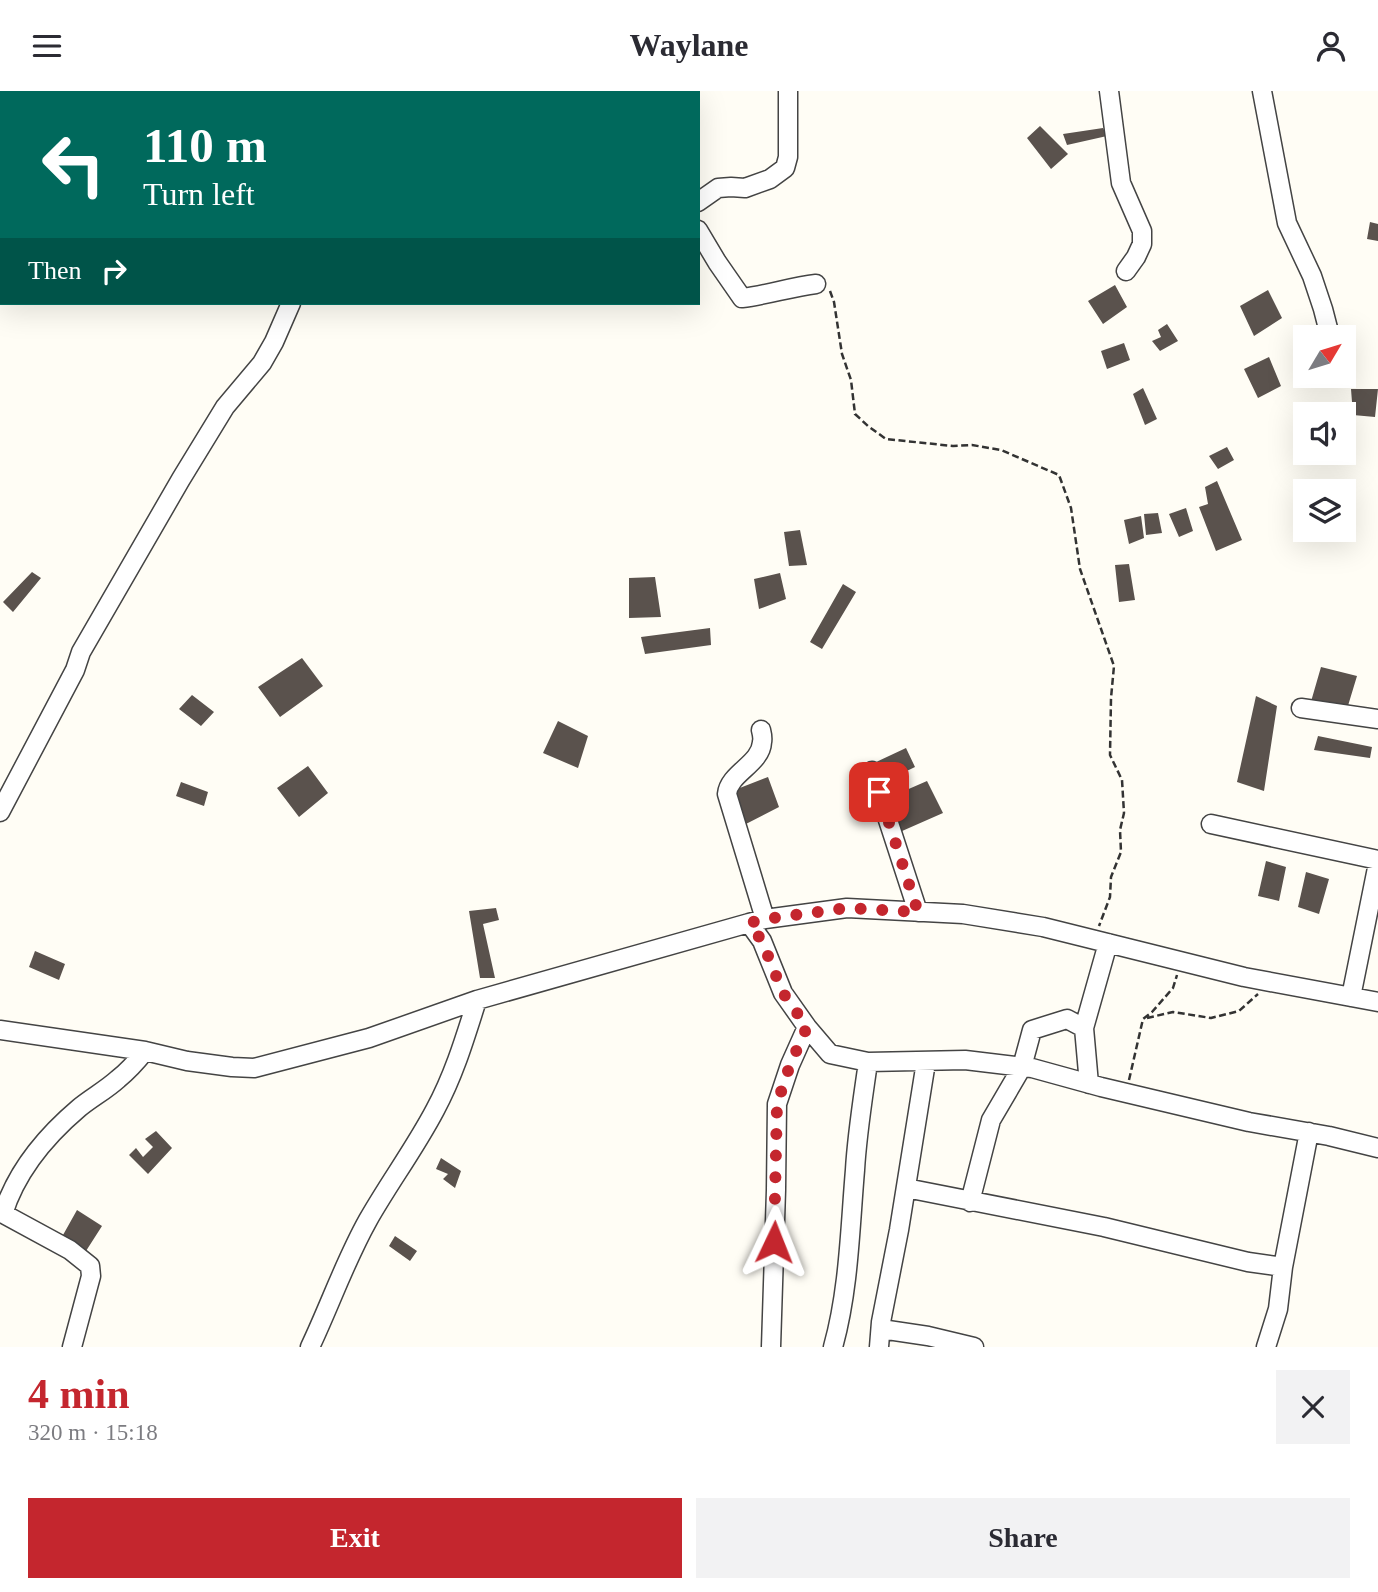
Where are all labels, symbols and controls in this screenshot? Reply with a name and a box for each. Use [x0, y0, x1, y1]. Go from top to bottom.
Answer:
icon: menu [28, 27, 66, 65]
text: Waylane [629, 27, 749, 63]
icon: person [1312, 27, 1350, 65]
text: 110 m [143, 118, 267, 173]
icon: left [28, 119, 119, 210]
text: Turn left [143, 176, 255, 212]
icon: right [95, 252, 133, 290]
text: Then [28, 256, 81, 285]
north arrow [1293, 325, 1356, 389]
map controls [1293, 325, 1356, 542]
button: sound [1293, 402, 1356, 465]
button: layers [1293, 479, 1356, 542]
pin [849, 762, 909, 822]
icon: arrive [860, 773, 898, 811]
position arrow [737, 1205, 811, 1279]
button: close [1276, 1370, 1350, 1444]
text: 4 min [28, 1371, 130, 1417]
text: 320 m · 15:18 [28, 1420, 158, 1445]
button: Exit [28, 1498, 682, 1578]
button: Share [696, 1498, 1350, 1578]

